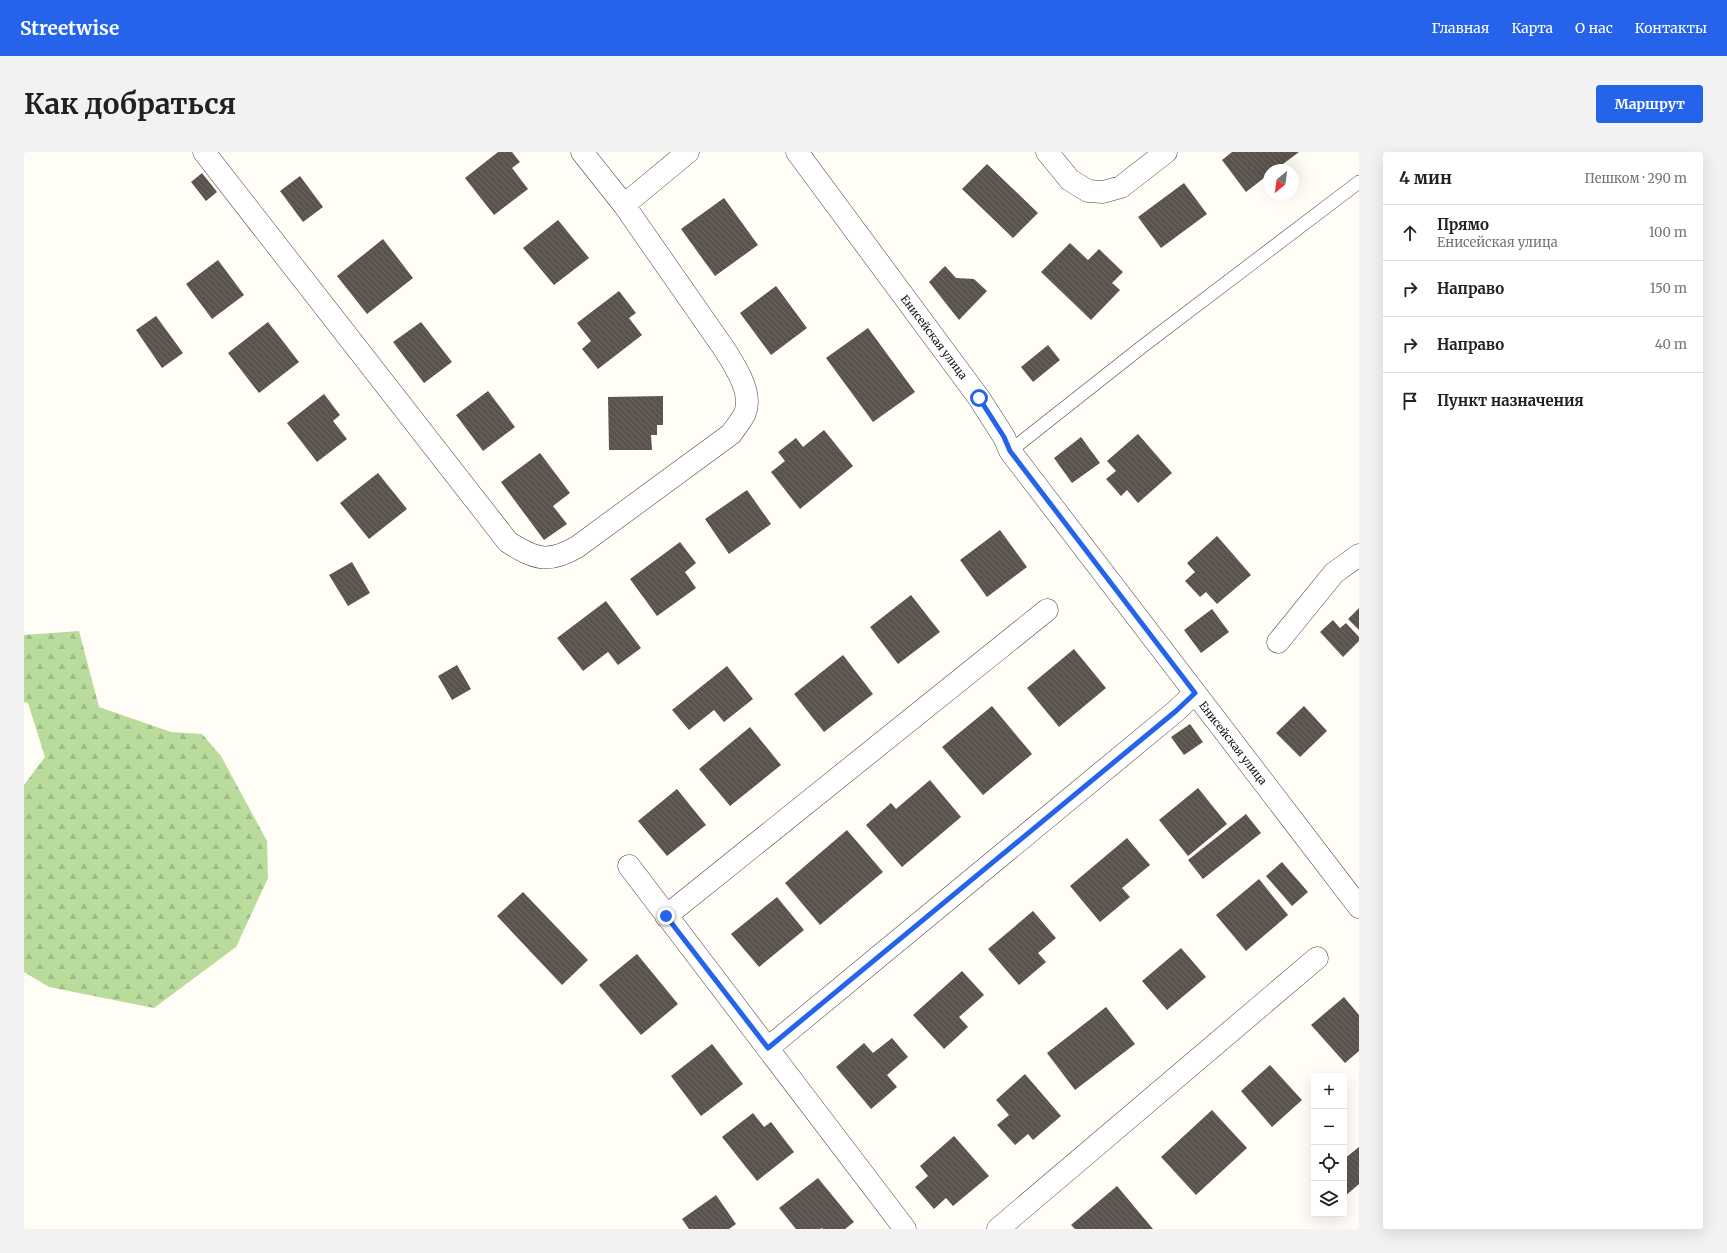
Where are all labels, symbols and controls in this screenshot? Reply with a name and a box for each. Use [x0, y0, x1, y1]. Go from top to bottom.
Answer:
text: Streetwise [20, 16, 119, 40]
text: Главная [1431, 19, 1489, 37]
text: Карта [1511, 19, 1553, 37]
text: О нас [1575, 19, 1613, 37]
text: Контакты [1635, 19, 1707, 37]
button: Маршрут [1596, 85, 1703, 123]
text: Как добраться [24, 86, 236, 122]
north arrow [1263, 164, 1299, 200]
text: 4 мин [1399, 167, 1452, 189]
text: Пешком · 290 m [1585, 170, 1687, 187]
text: Прямо [1437, 215, 1489, 234]
icon: ahead [1399, 222, 1421, 244]
text: 100 m [1649, 224, 1687, 241]
text: Енисейская улица [1437, 234, 1558, 251]
icon: right [1399, 278, 1421, 300]
text: Направо [1437, 279, 1504, 298]
text: 150 m [1650, 280, 1687, 297]
street label: Енисейская улица [898, 292, 970, 382]
icon: right [1399, 334, 1421, 356]
text: Направо [1437, 335, 1504, 354]
text: 40 m [1655, 336, 1687, 353]
route start [970, 389, 988, 407]
icon: arrive [1399, 390, 1421, 412]
text: Пункт назначения [1437, 391, 1584, 410]
street label: Енисейская улица [1196, 698, 1270, 788]
route end [657, 907, 675, 925]
map controls [1311, 1073, 1347, 1217]
button: + [1311, 1073, 1347, 1109]
button: − [1311, 1109, 1347, 1145]
button: locate [1311, 1145, 1347, 1181]
button: layers [1311, 1181, 1347, 1217]

